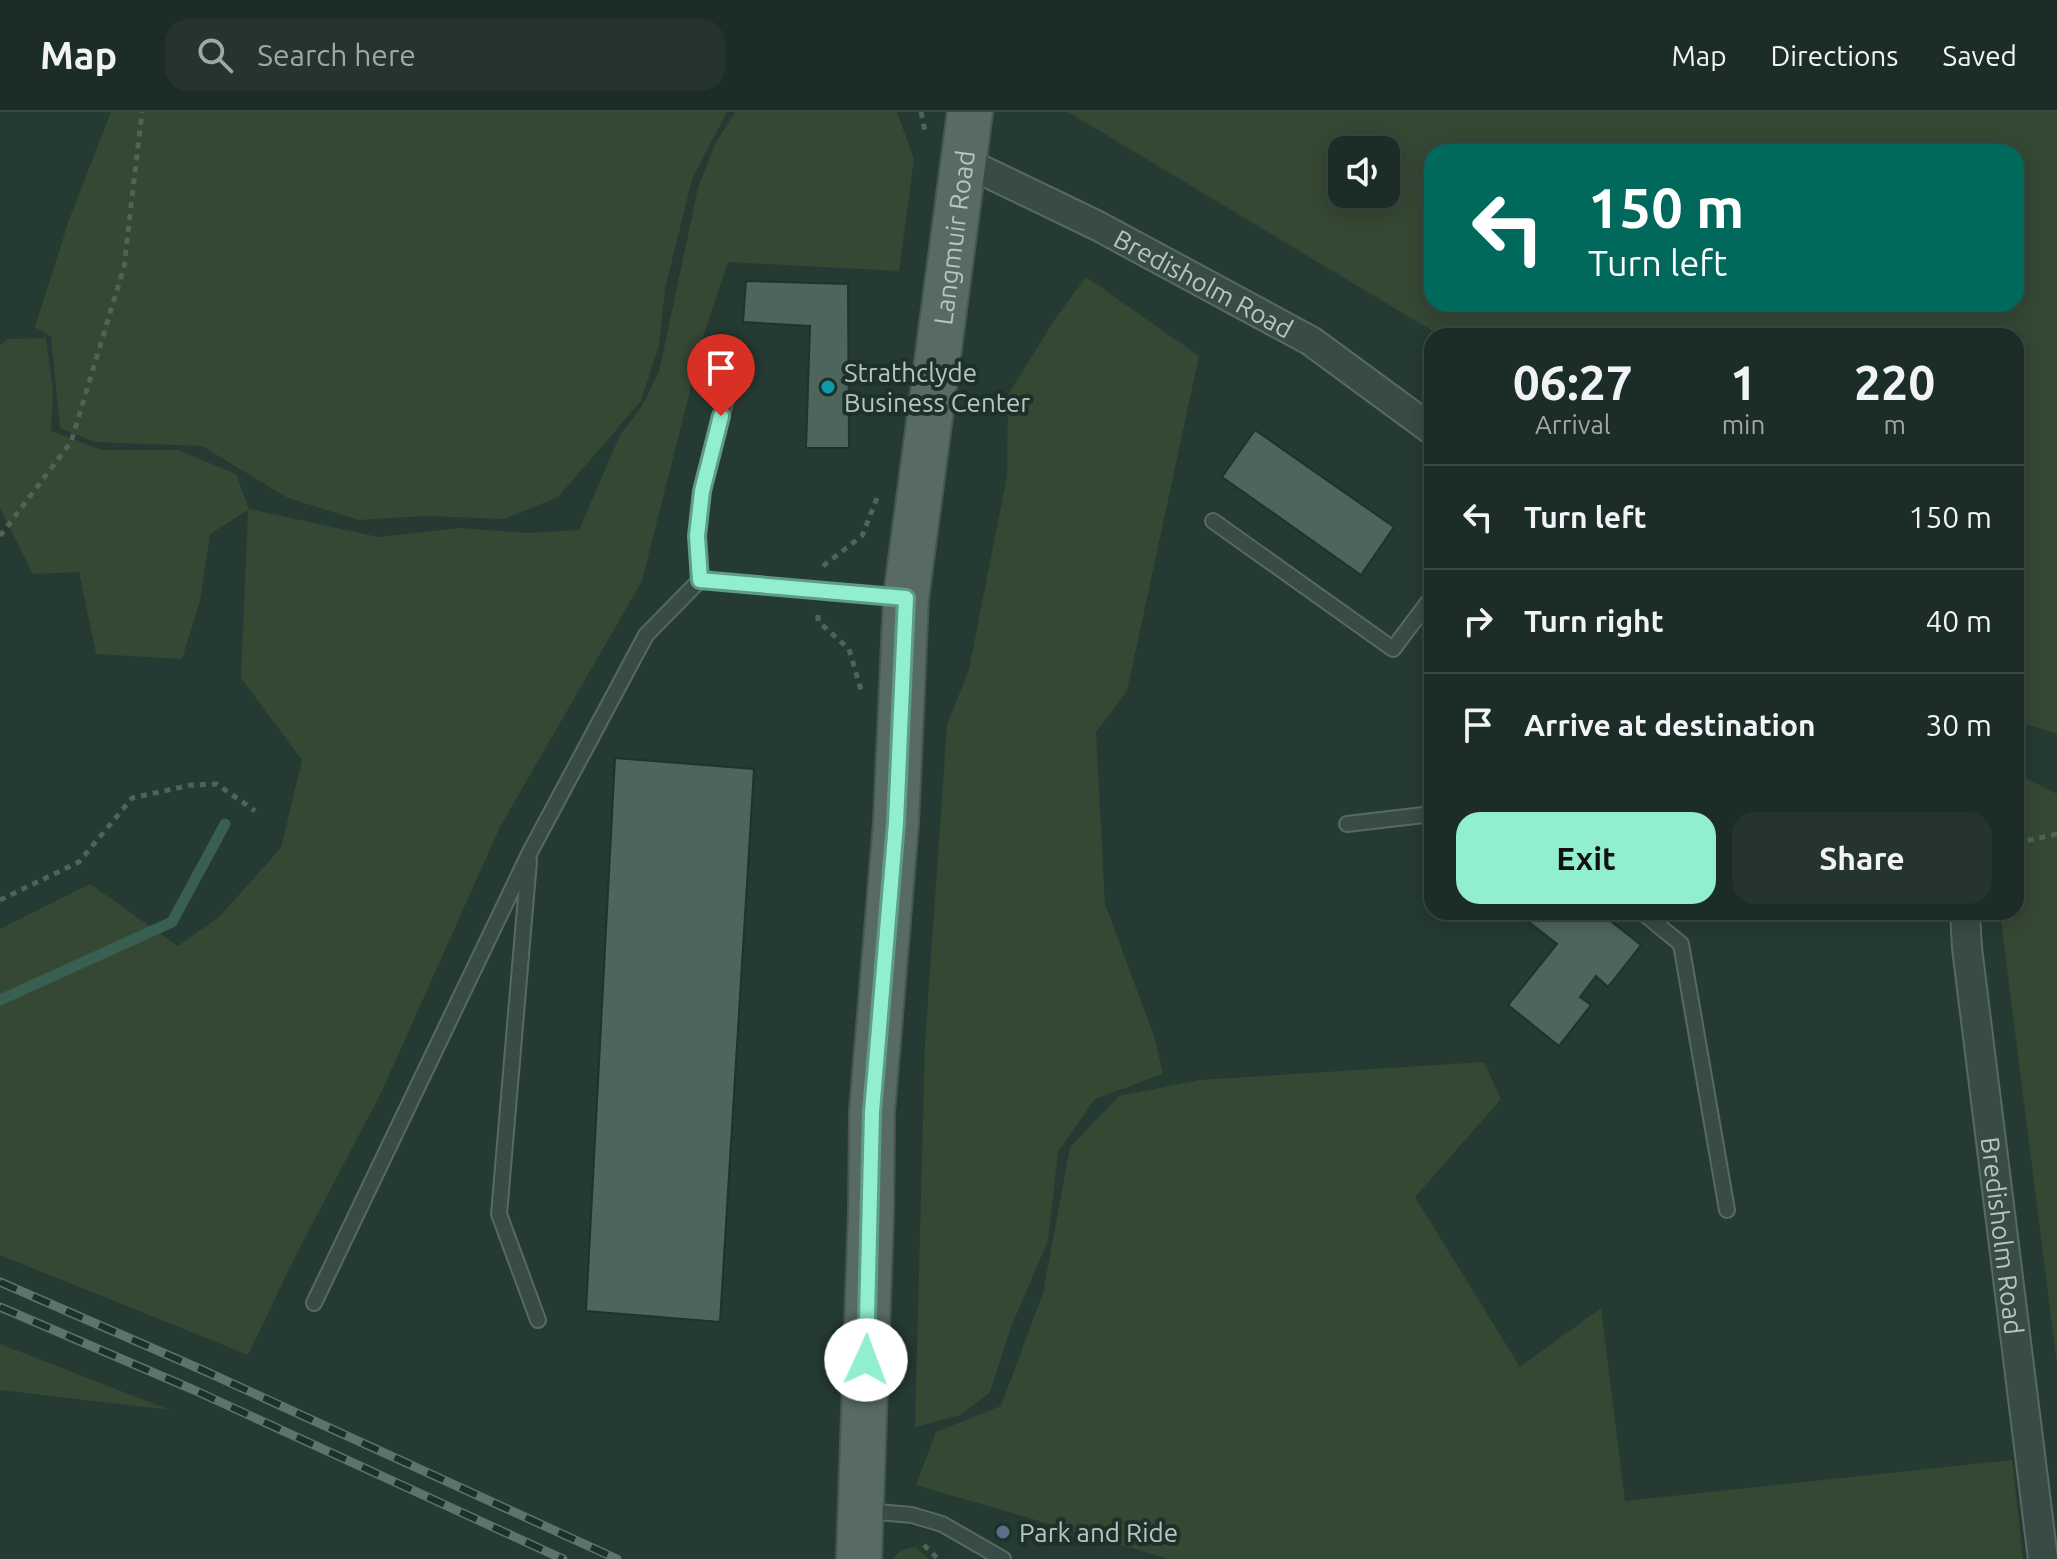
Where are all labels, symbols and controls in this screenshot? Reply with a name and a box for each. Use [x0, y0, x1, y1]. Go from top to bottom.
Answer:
search box [165, 19, 725, 91]
icon: search [193, 33, 237, 77]
text: Map [40, 34, 117, 76]
text: Search here [257, 38, 416, 72]
text: Map [1671, 40, 1727, 71]
text: Directions [1771, 40, 1898, 71]
text: Saved [1942, 40, 2017, 71]
map controls [1328, 136, 1400, 208]
button: sound [1328, 136, 1400, 208]
street label: Langmuir Road [928, 148, 979, 327]
icon: left [1456, 176, 1560, 280]
text: 150 m [1588, 176, 1744, 239]
street label: Bredisholm Road [1109, 223, 1298, 343]
text: Turn left [1588, 242, 1727, 283]
pin [687, 334, 755, 416]
icon: arrive [699, 346, 743, 390]
text: 06:27 [1513, 355, 1633, 409]
text: 1 [1730, 355, 1757, 409]
text: 220 [1854, 355, 1935, 409]
place label: Strathclyde Business Center [844, 358, 1030, 417]
marker: Strathclyde Business Center [819, 378, 837, 396]
text: Arrival [1535, 410, 1611, 439]
text: min [1722, 410, 1765, 439]
text: m [1883, 410, 1906, 439]
icon: left [1456, 495, 1500, 539]
text: Turn left [1524, 500, 1646, 534]
text: 150 m [1908, 500, 1992, 534]
icon: right [1456, 599, 1500, 643]
text: Turn right [1524, 604, 1664, 638]
text: 40 m [1925, 604, 1992, 638]
icon: arrive [1456, 703, 1500, 747]
text: Arrive at destination [1524, 708, 1816, 742]
text: 30 m [1925, 708, 1992, 742]
button: Exit [1456, 812, 1716, 904]
button: Share [1732, 812, 1992, 904]
street label: Bredisholm Road [1976, 1135, 2029, 1336]
position arrow [824, 1318, 908, 1402]
place label: Park and Ride [1019, 1518, 1178, 1547]
marker: Park and Ride [994, 1523, 1012, 1541]

